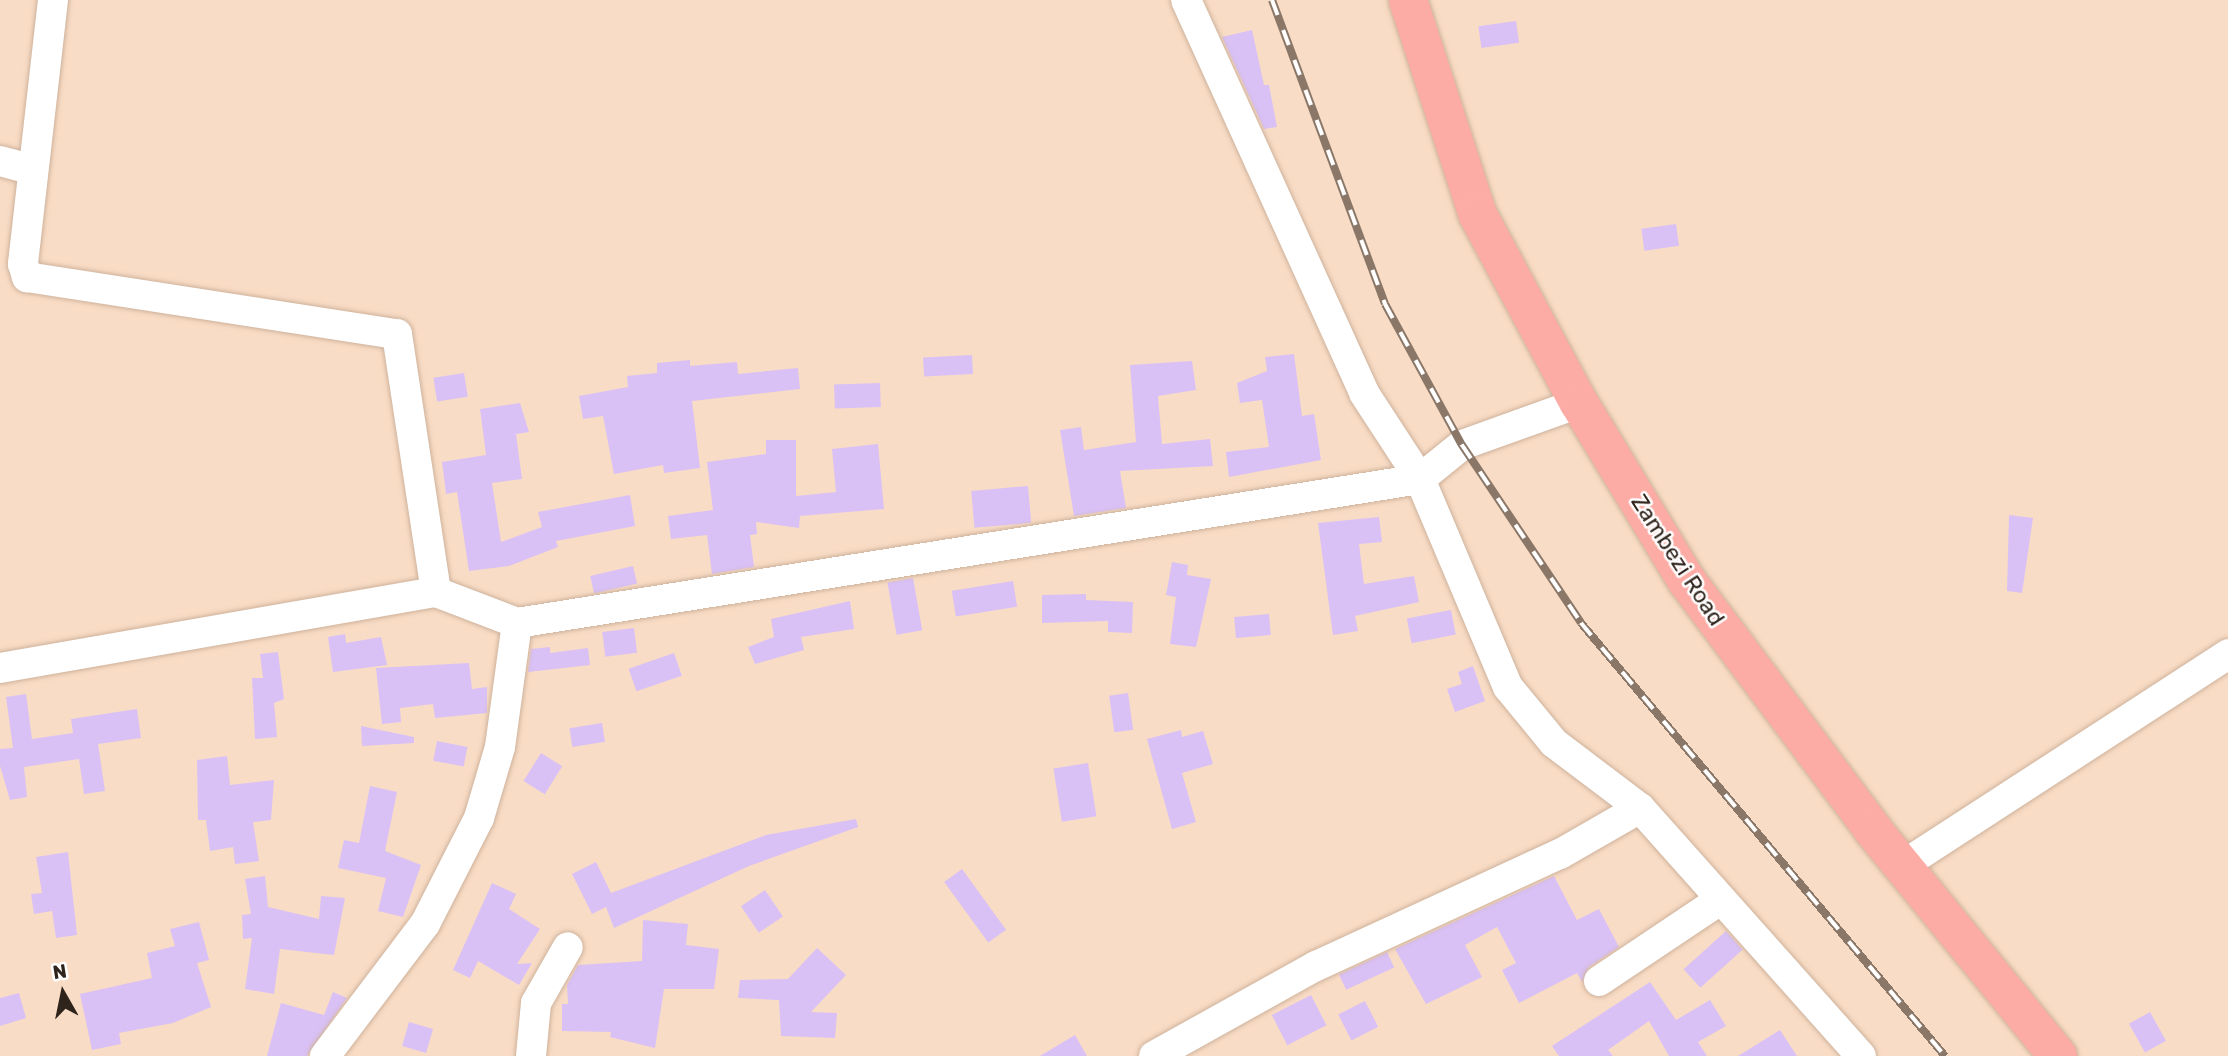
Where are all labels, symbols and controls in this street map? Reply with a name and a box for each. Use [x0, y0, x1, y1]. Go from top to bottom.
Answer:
street label: Zambezi Road [1625, 489, 1731, 631]
north arrow [28, 958, 98, 1028]
text: N [51, 959, 68, 984]

